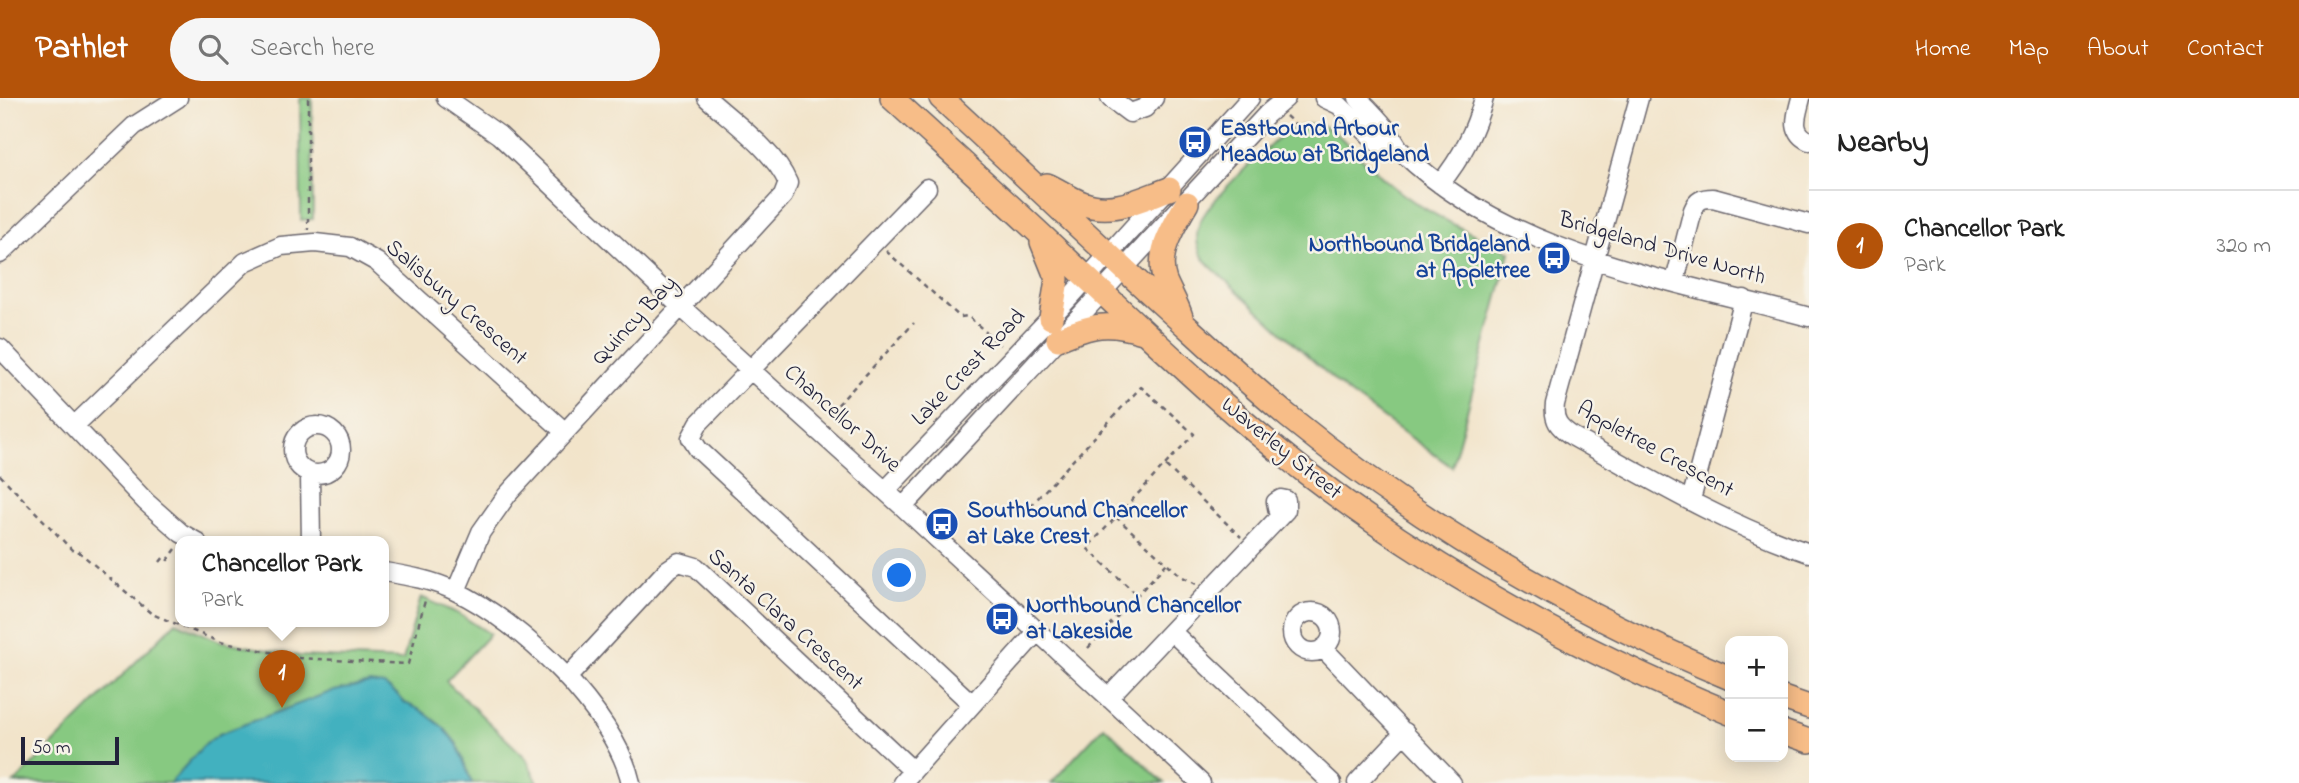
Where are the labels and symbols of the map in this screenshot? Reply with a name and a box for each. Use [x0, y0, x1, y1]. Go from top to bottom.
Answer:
place label: Eastbound Arbour Meadow at Bridgeland [1220, 113, 1429, 174]
bus stop icon: Eastbound Arbour Meadow at Bridgeland [1176, 123, 1214, 161]
street label: Bridgeland Drive North [1554, 203, 1769, 295]
place label: Northbound Bridgeland at Appletree [1309, 229, 1531, 288]
street label: Salisbury Crescent [376, 232, 535, 376]
bus stop icon: Northbound Bridgeland at Appletree [1535, 239, 1573, 277]
street label: Quincy Bay [584, 268, 687, 375]
street label: Lake Crest Road [904, 302, 1034, 434]
street label: Chancellor Drive [776, 357, 909, 481]
street label: Waverley Street [1212, 390, 1349, 510]
street label: Appletree Crescent [1570, 393, 1740, 507]
place label: Southbound Chancellor at Lake Crest [967, 495, 1188, 554]
bus stop icon: Southbound Chancellor at Lake Crest [923, 505, 961, 543]
street label: Santa Clara Crescent [700, 541, 871, 699]
your location [882, 558, 916, 592]
place label: Northbound Chancellor at Lakeside [1026, 590, 1242, 649]
bus stop icon: Northbound Chancellor at Lakeside [983, 600, 1021, 638]
pin: 1 [259, 650, 305, 708]
scale bar [21, 734, 119, 766]

